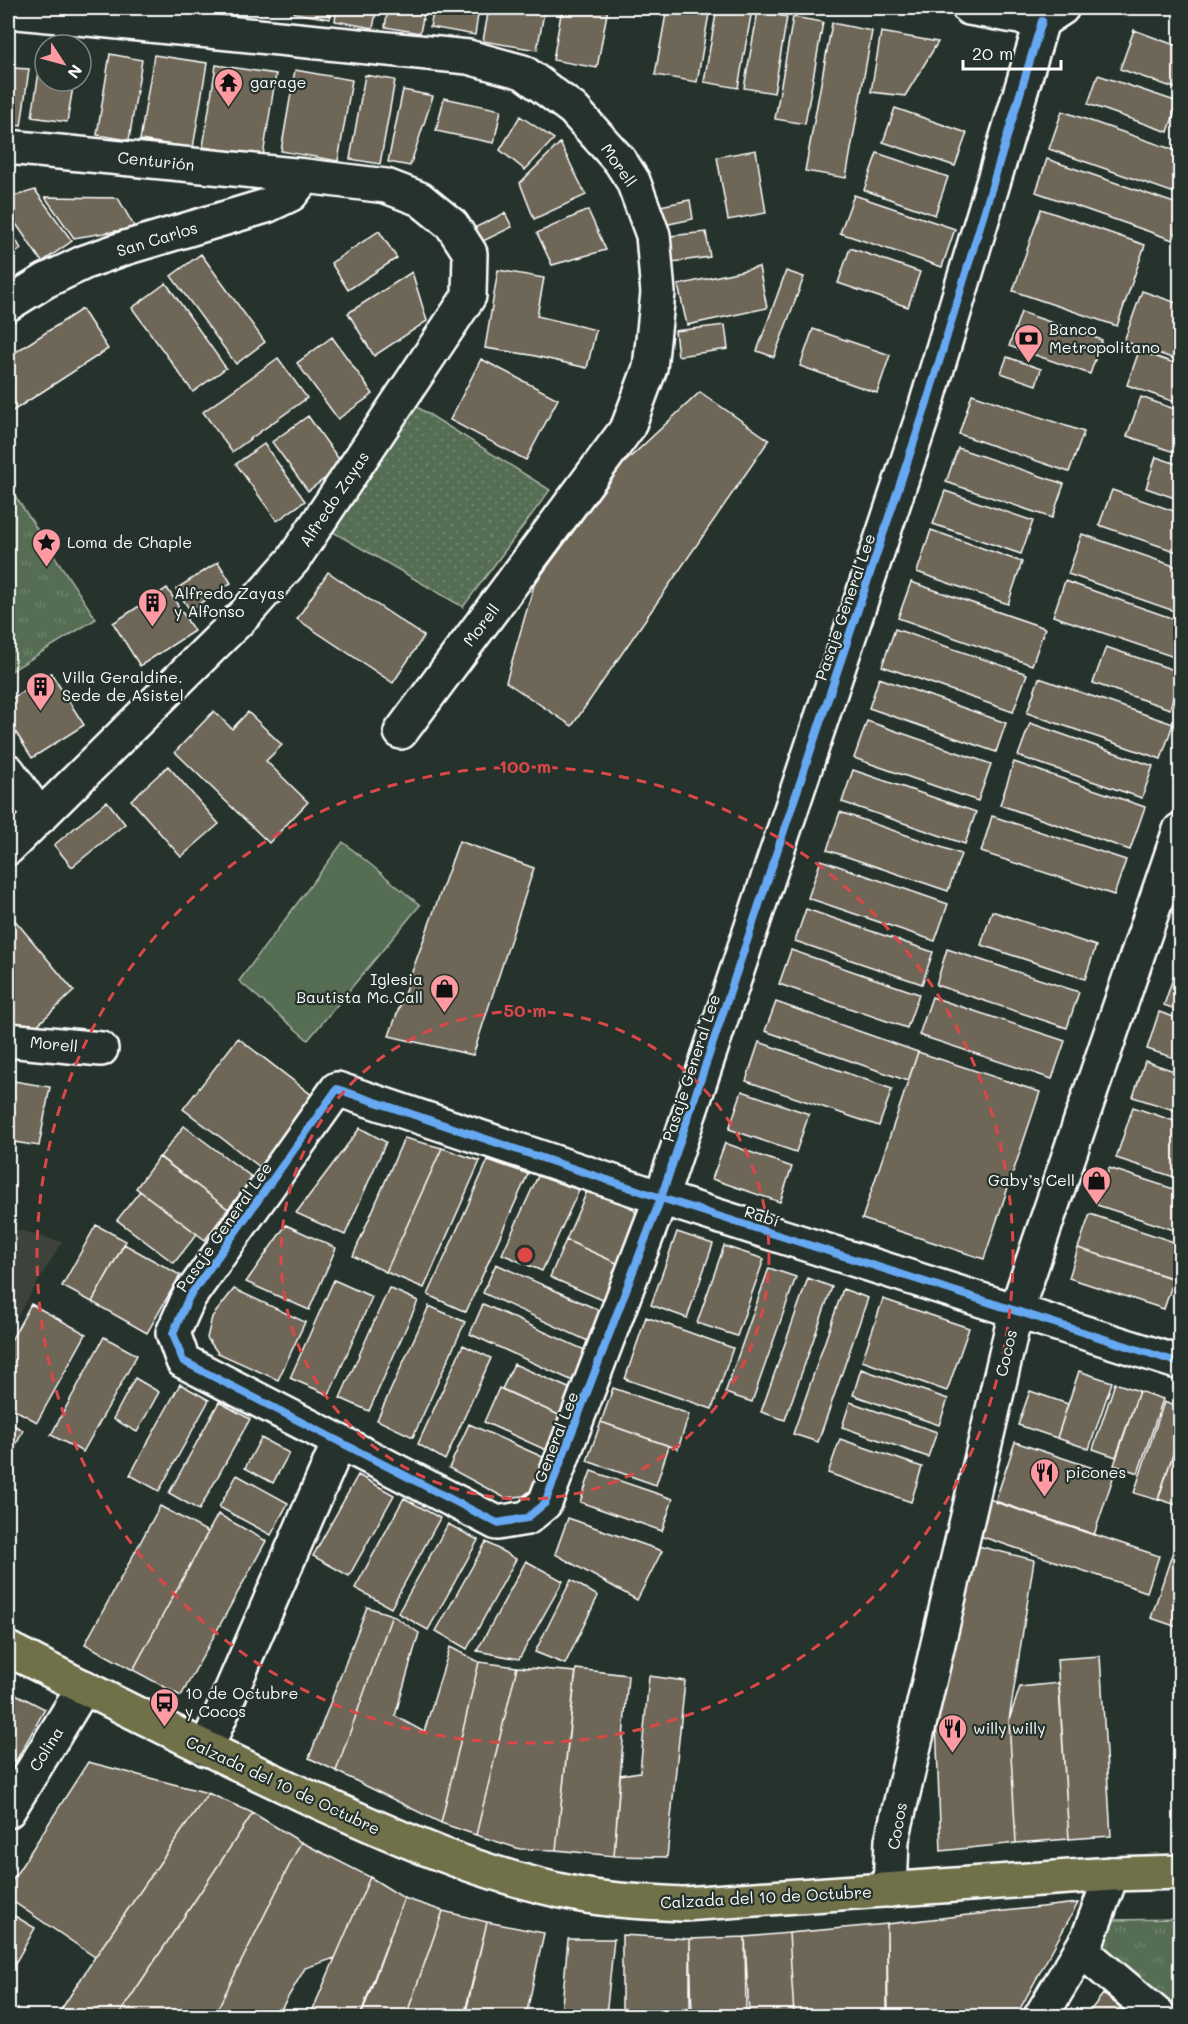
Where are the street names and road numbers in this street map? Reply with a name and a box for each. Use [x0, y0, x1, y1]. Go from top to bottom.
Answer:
street label: Morell [597, 139, 642, 190]
street label: Centurión [117, 146, 196, 175]
street label: San Carlos [114, 216, 200, 261]
street label: Alfredo Zayas [294, 447, 373, 551]
street label: Pasaje General Lee [810, 531, 879, 683]
street label: Morell [458, 599, 503, 650]
street label: Pasaje General Lee [657, 991, 724, 1144]
street label: Morell [29, 1031, 79, 1056]
street label: Pasaje General Lee [171, 1158, 276, 1296]
street label: Rabí [742, 1200, 782, 1231]
street label: Cocos [990, 1327, 1021, 1378]
street label: General Lee [529, 1388, 583, 1485]
street label: Colina [24, 1723, 67, 1775]
street label: Calzada del 10 de Octubre [183, 1730, 384, 1839]
street label: Cocos [882, 1801, 911, 1851]
street label: Calzada del 10 de Octubre [660, 1880, 872, 1913]

